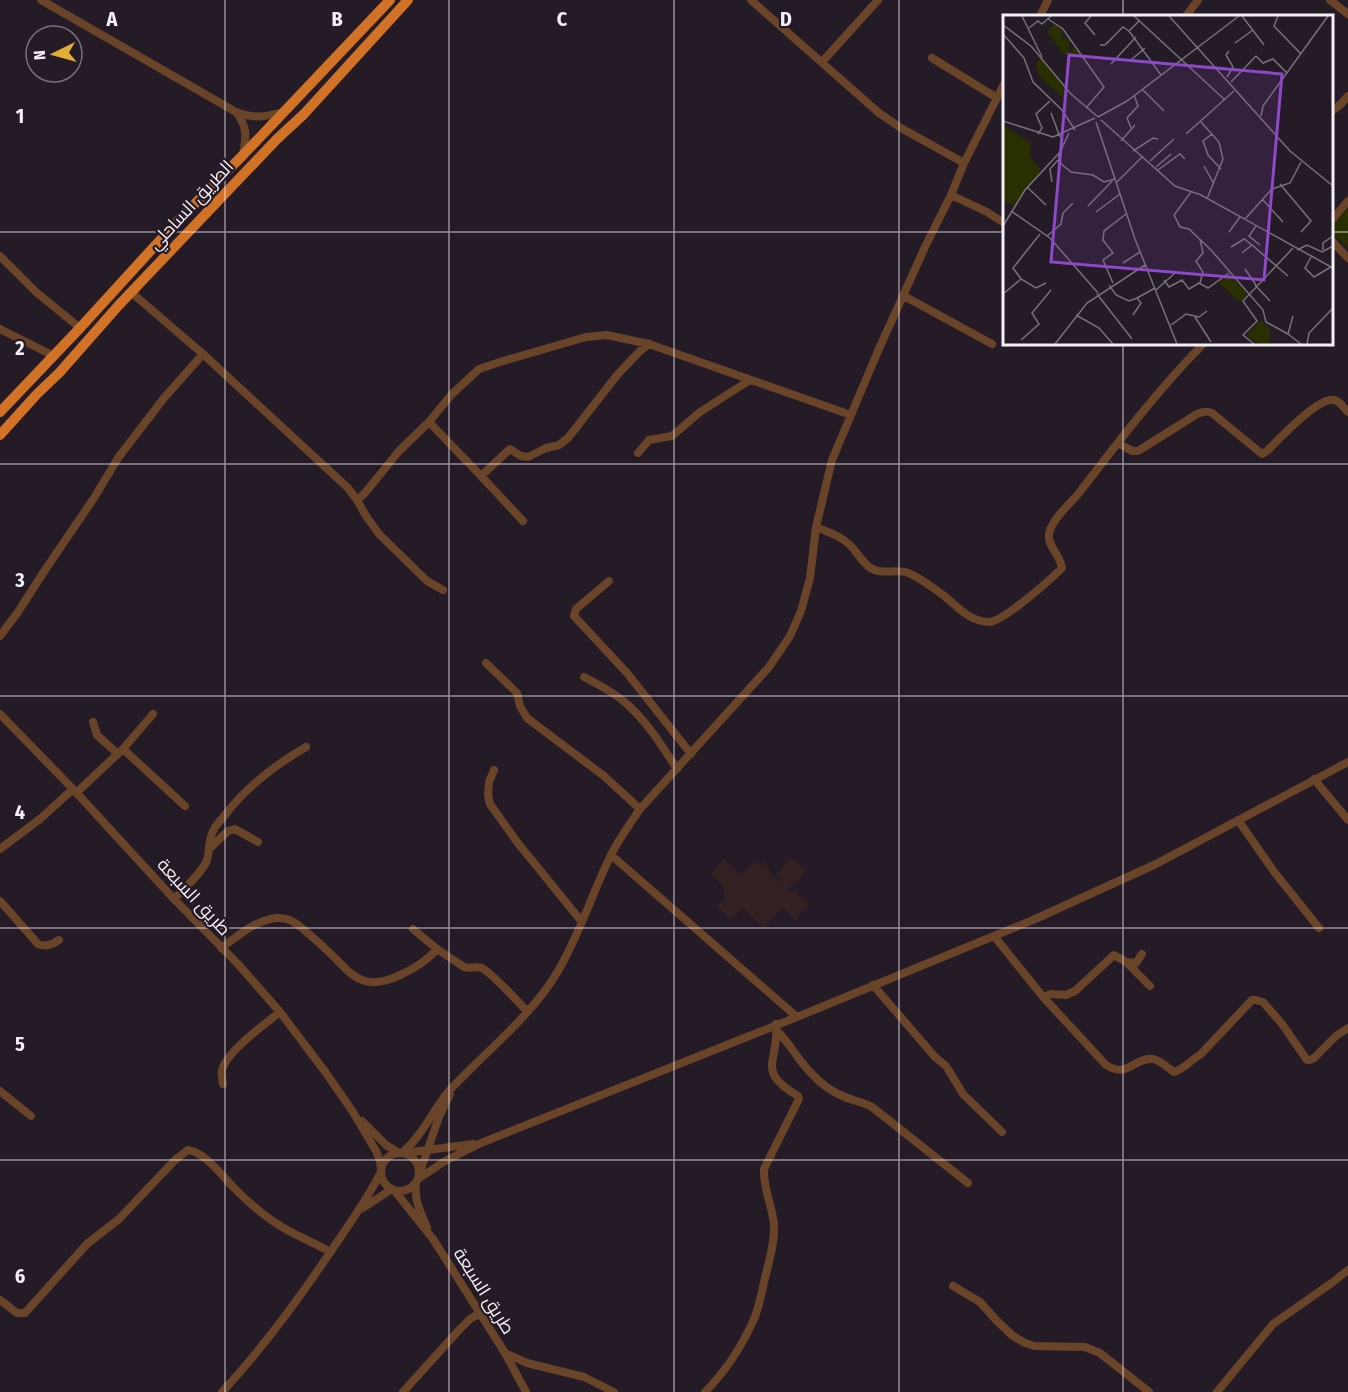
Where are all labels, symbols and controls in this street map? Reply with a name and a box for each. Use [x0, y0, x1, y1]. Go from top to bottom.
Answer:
text: A [106, 7, 119, 31]
text: B [331, 7, 343, 31]
text: C [557, 7, 568, 31]
text: D [780, 7, 792, 31]
inset map [1003, 15, 1333, 345]
north arrow [24, 24, 84, 84]
text: N [30, 50, 49, 61]
text: 1 [16, 104, 24, 128]
street label: الطريق الساحلي [144, 156, 240, 257]
text: 2 [14, 336, 25, 360]
text: 3 [14, 568, 25, 592]
text: 4 [15, 800, 25, 824]
street label: طريق السبعة [152, 854, 235, 941]
text: 5 [15, 1032, 25, 1056]
street label: طريق السبعة [448, 1244, 519, 1339]
text: 6 [15, 1264, 25, 1288]

